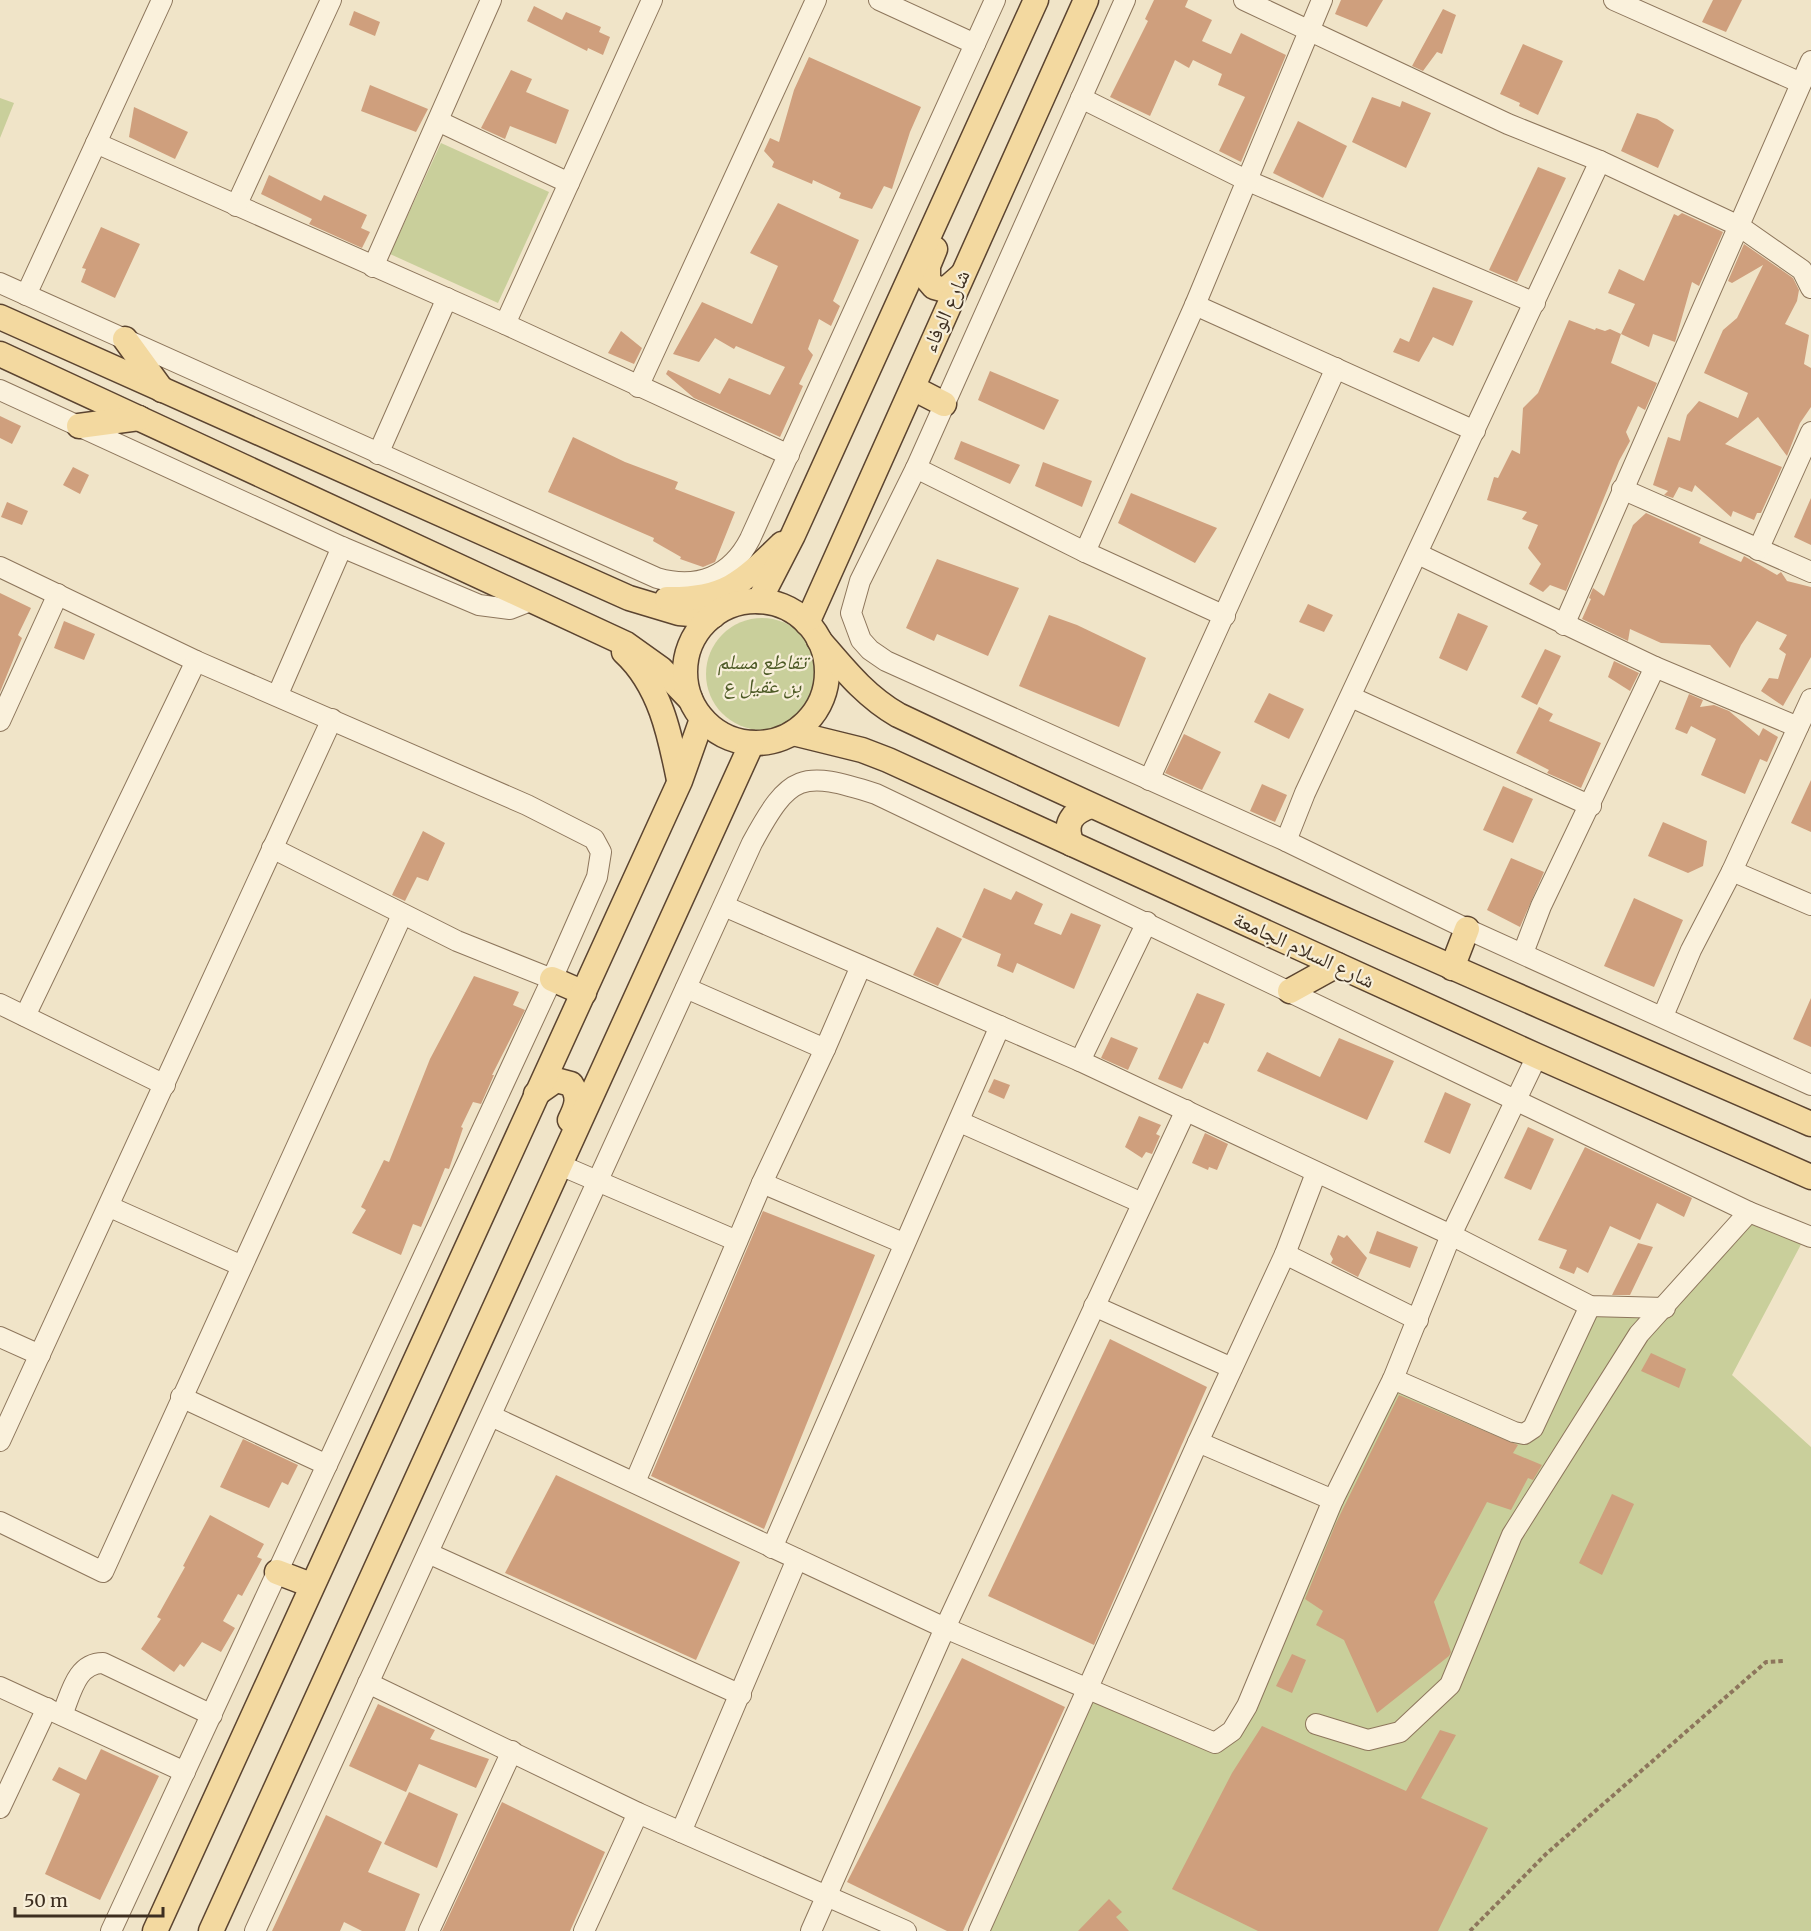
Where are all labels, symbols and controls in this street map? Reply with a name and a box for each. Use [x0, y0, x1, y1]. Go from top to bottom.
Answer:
street label: شارع الوفاء [915, 265, 976, 356]
park label: تقاطع مسلم بن عقيل ع [718, 648, 811, 699]
street label: شارع السلام الجامعة [1229, 905, 1379, 995]
scale bar [15, 1880, 164, 1918]
text: 50 m [24, 1889, 68, 1912]

